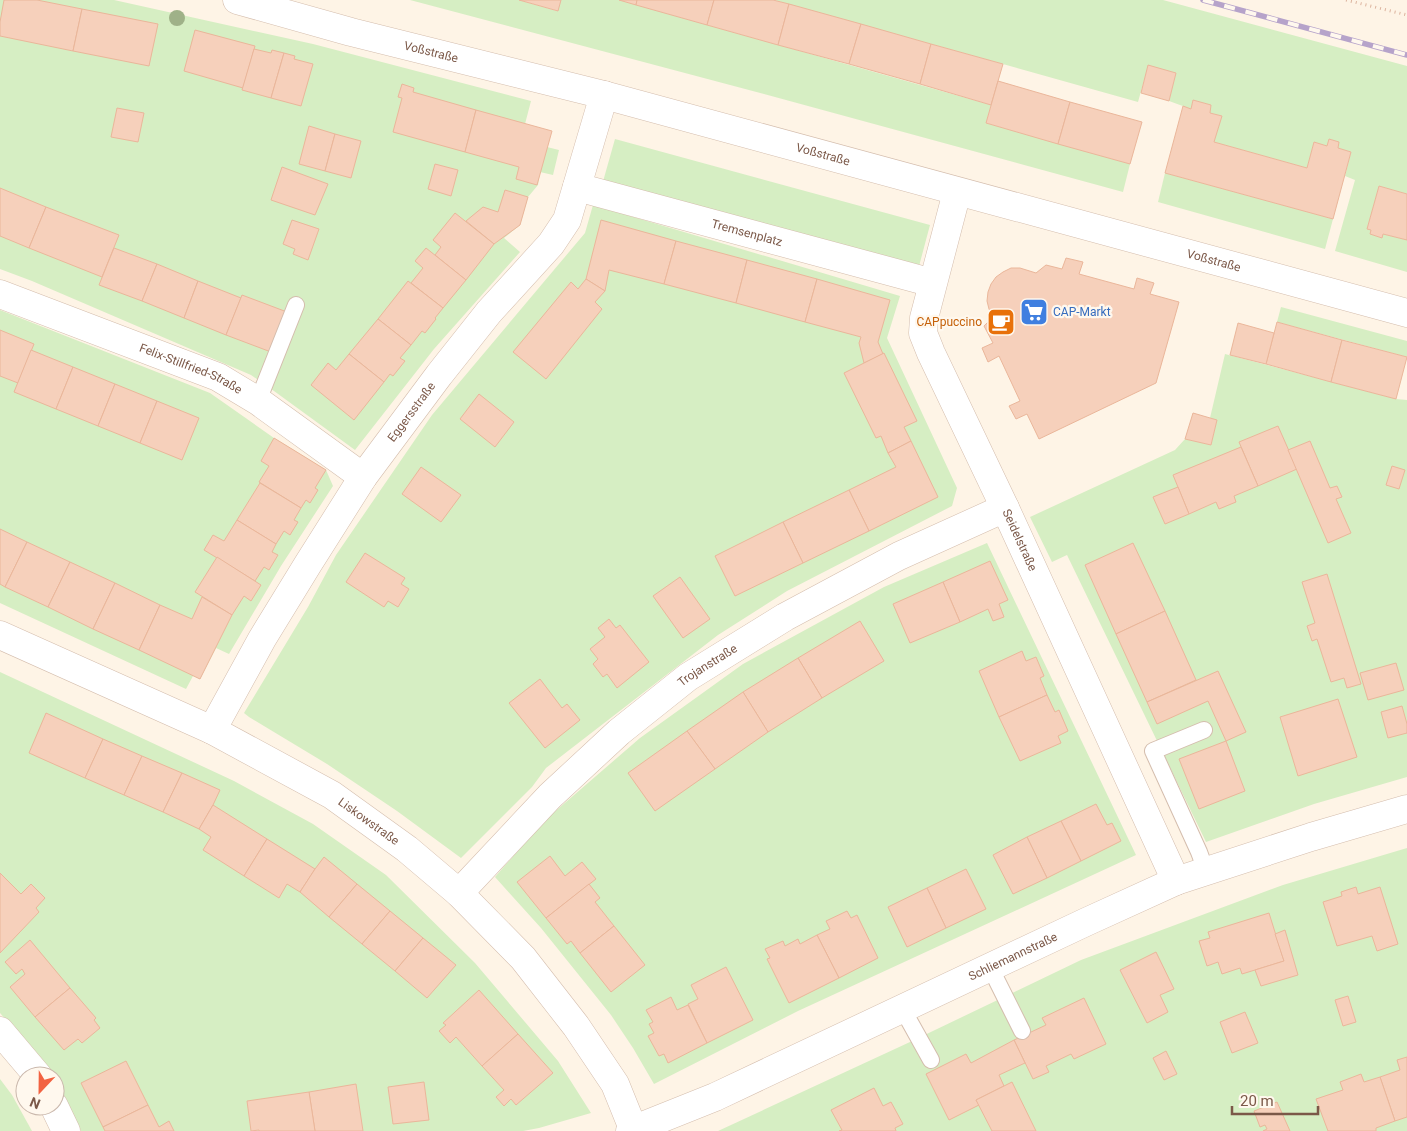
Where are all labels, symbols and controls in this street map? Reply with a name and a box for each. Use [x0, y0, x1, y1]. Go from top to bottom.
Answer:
street label: Voßstraße [403, 38, 460, 65]
street label: Voßstraße [794, 140, 852, 168]
street label: Tremsenplatz [710, 217, 784, 249]
street label: Voßstraße [1185, 247, 1242, 275]
supermarket icon: CAP-Markt [1019, 297, 1049, 327]
place label: CAP-Markt [1053, 305, 1111, 319]
cafe icon: CAPpuccino [986, 307, 1016, 337]
place label: CAPpuccino [916, 315, 982, 329]
street label: Felix-Stillfried-Straße [137, 341, 245, 397]
street label: Eggersstraße [385, 379, 438, 444]
street label: Seidelstraße [1000, 507, 1040, 573]
street label: Trojanstraße [675, 641, 740, 689]
street label: Liskowstraße [336, 795, 402, 848]
street label: Schliemannstraße [966, 930, 1060, 983]
north arrow [15, 1066, 65, 1116]
scale bar [1232, 1084, 1318, 1116]
text: 20 m [1240, 1092, 1274, 1110]
text: N [28, 1094, 43, 1112]

